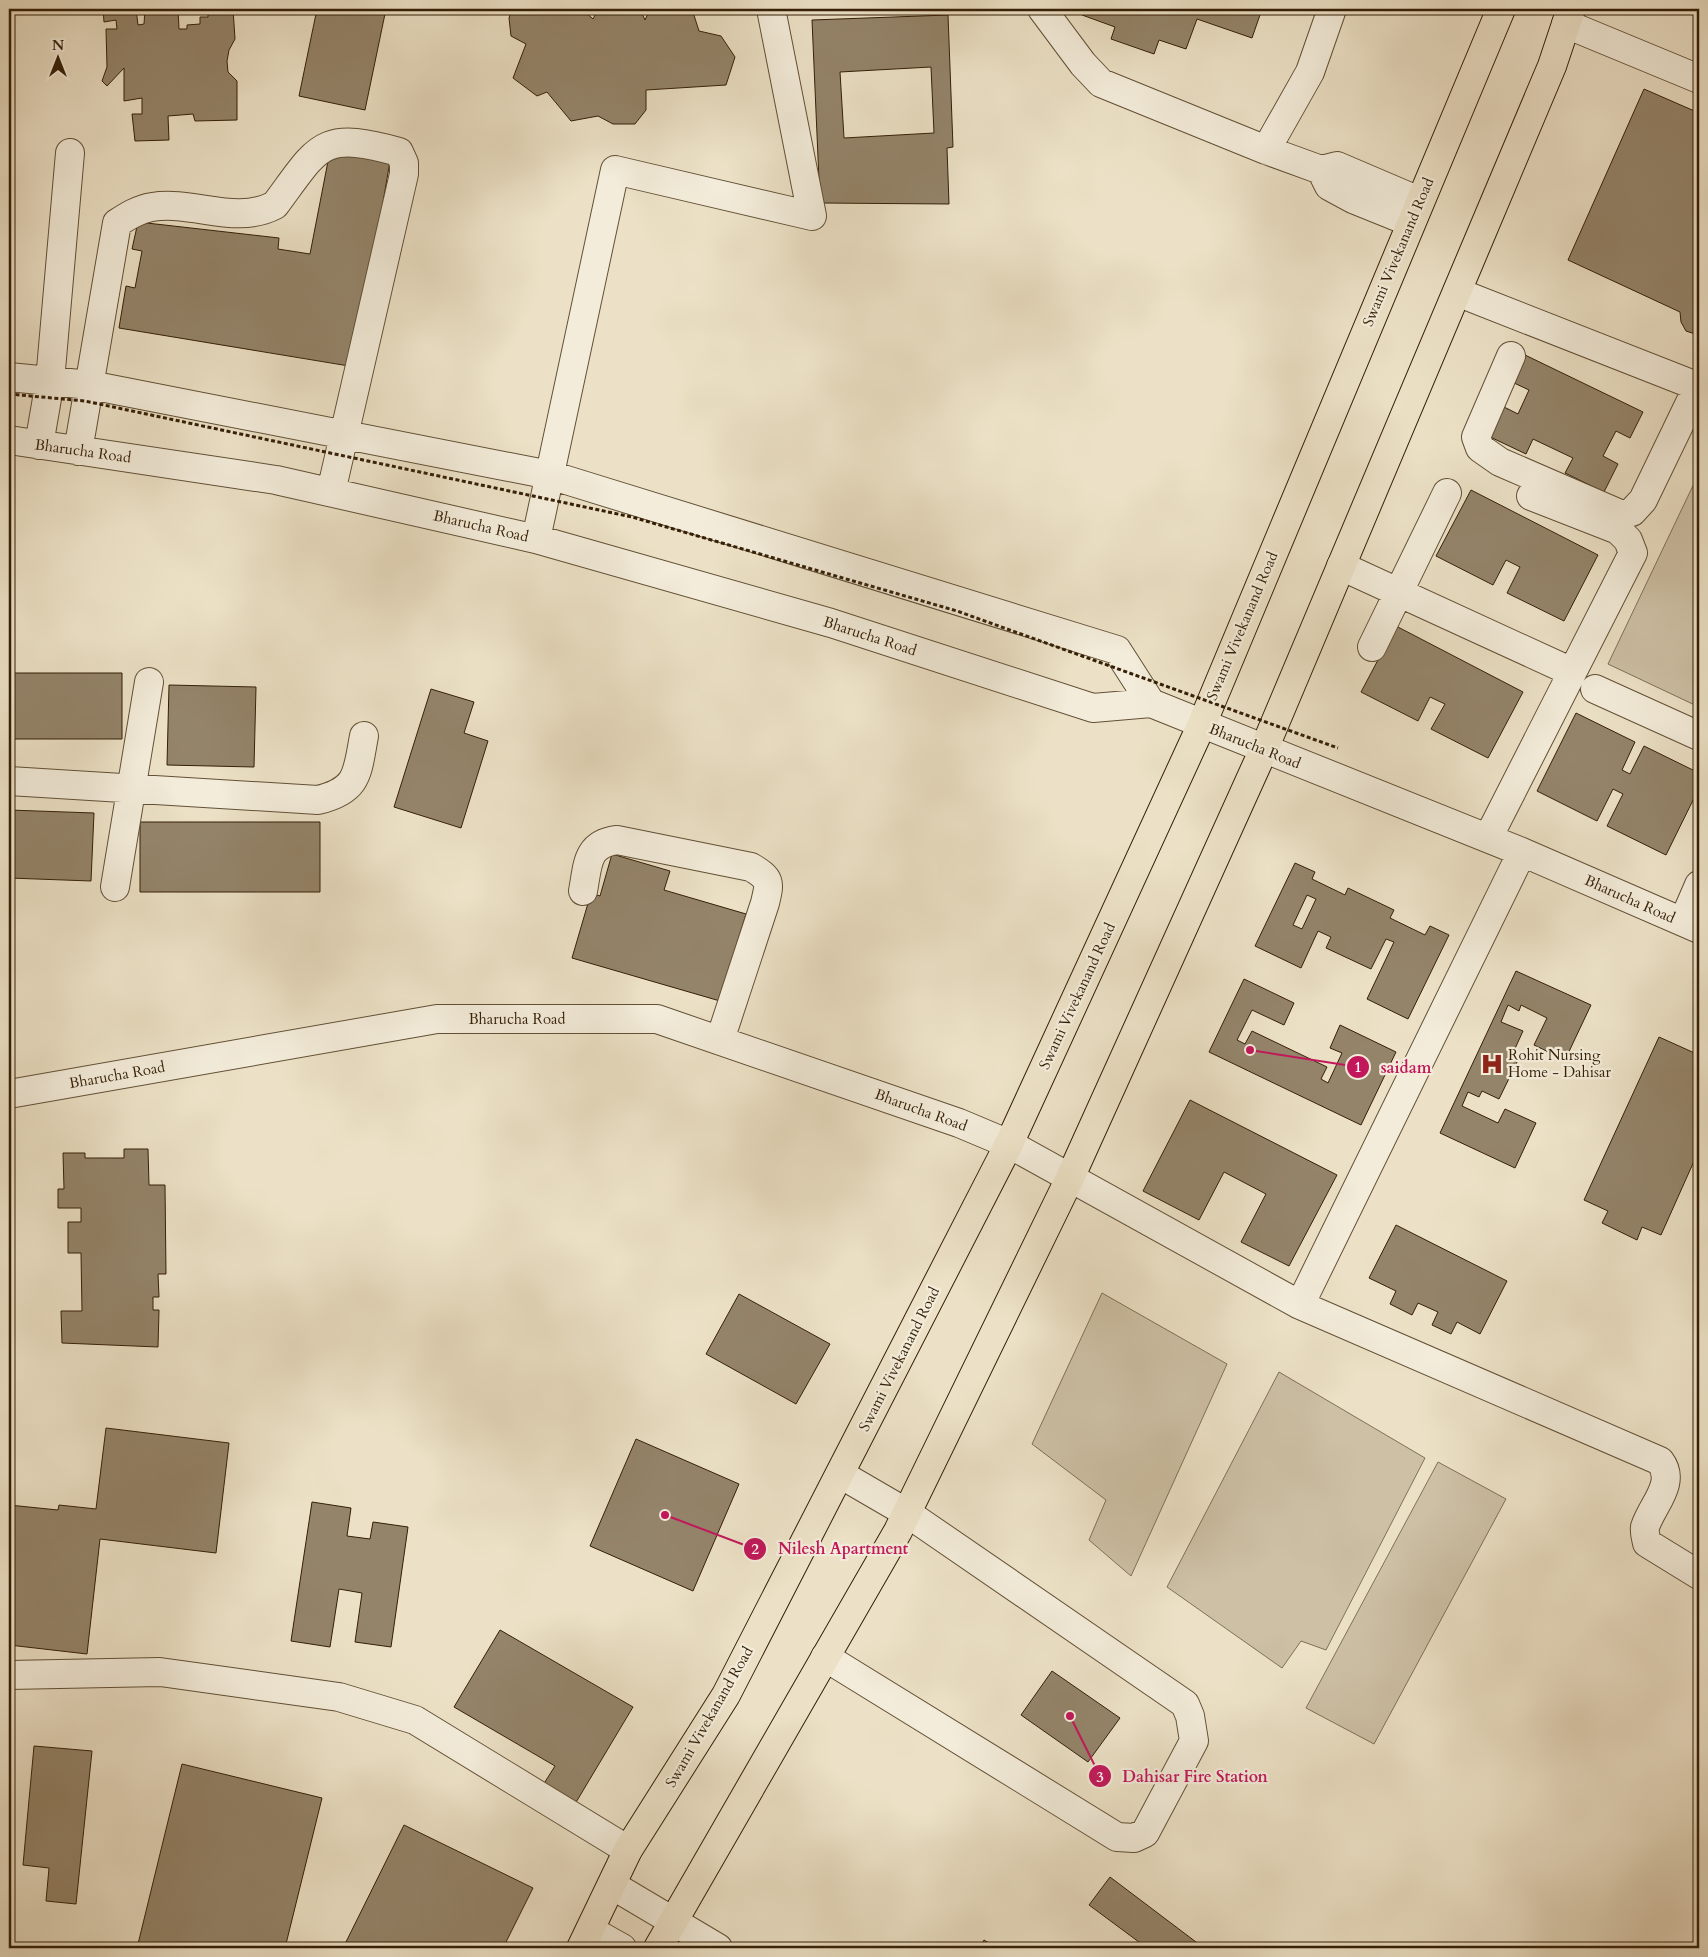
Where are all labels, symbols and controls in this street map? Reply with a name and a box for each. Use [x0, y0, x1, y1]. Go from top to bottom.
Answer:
north arrow [32, 32, 82, 82]
text: N [52, 36, 64, 55]
street label: Swami Vivekanand Road [1358, 175, 1438, 329]
street label: Bharucha Road [33, 434, 133, 468]
street label: Bharucha Road [431, 505, 531, 547]
street label: Swami Vivekanand Road [1202, 549, 1282, 703]
street label: Bharucha Road [821, 611, 919, 661]
street label: Bharucha Road [1206, 719, 1304, 773]
street label: Bharucha Road [1582, 870, 1678, 928]
street label: Swami Vivekanand Road [1034, 919, 1120, 1073]
street label: Bharucha Road [468, 1009, 566, 1029]
place label: Rohit Nursing Home - Dahisar [1508, 1045, 1612, 1082]
hospital icon: Rohit Nursing Home - Dahisar [1479, 1051, 1505, 1077]
callout: saidam [1345, 1052, 1441, 1083]
street label: Bharucha Road [67, 1057, 167, 1093]
text: 1 [1354, 1057, 1362, 1077]
text: saidam [1381, 1057, 1432, 1079]
street label: Bharucha Road [872, 1084, 970, 1136]
street label: Swami Vivekanand Road [854, 1283, 944, 1435]
callout: Nilesh Apartment [743, 1533, 918, 1564]
text: Nilesh Apartment [778, 1538, 908, 1560]
text: 2 [751, 1539, 759, 1559]
street label: Swami Vivekanand Road [660, 1643, 758, 1791]
callout: Dahisar Fire Station [1088, 1761, 1278, 1792]
text: Dahisar Fire Station [1122, 1766, 1268, 1788]
text: 3 [1096, 1767, 1104, 1787]

